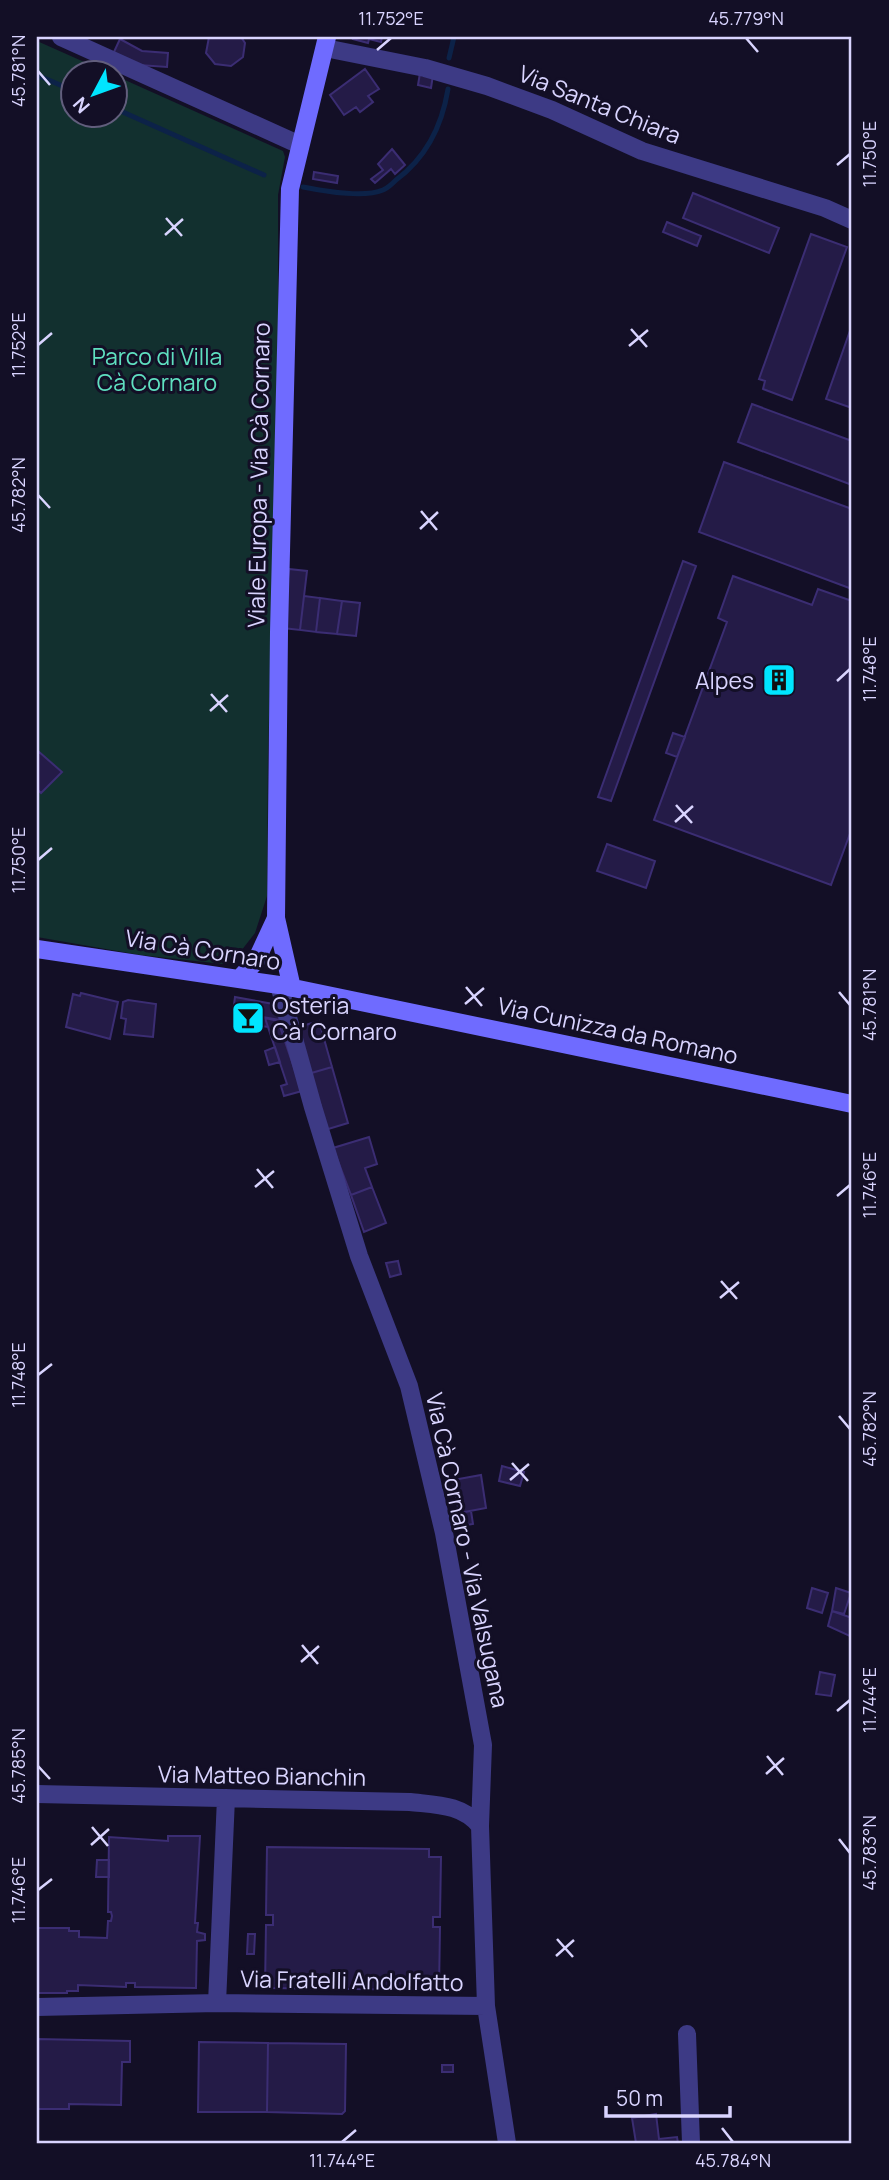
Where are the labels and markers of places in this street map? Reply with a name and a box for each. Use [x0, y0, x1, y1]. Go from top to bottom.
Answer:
building icon: Alpes [760, 661, 798, 699]
place label: Alpes [695, 664, 754, 696]
place label: Osteria Cà' Cornaro [272, 989, 397, 1047]
bar icon: Osteria Cà' Cornaro [229, 999, 267, 1037]

